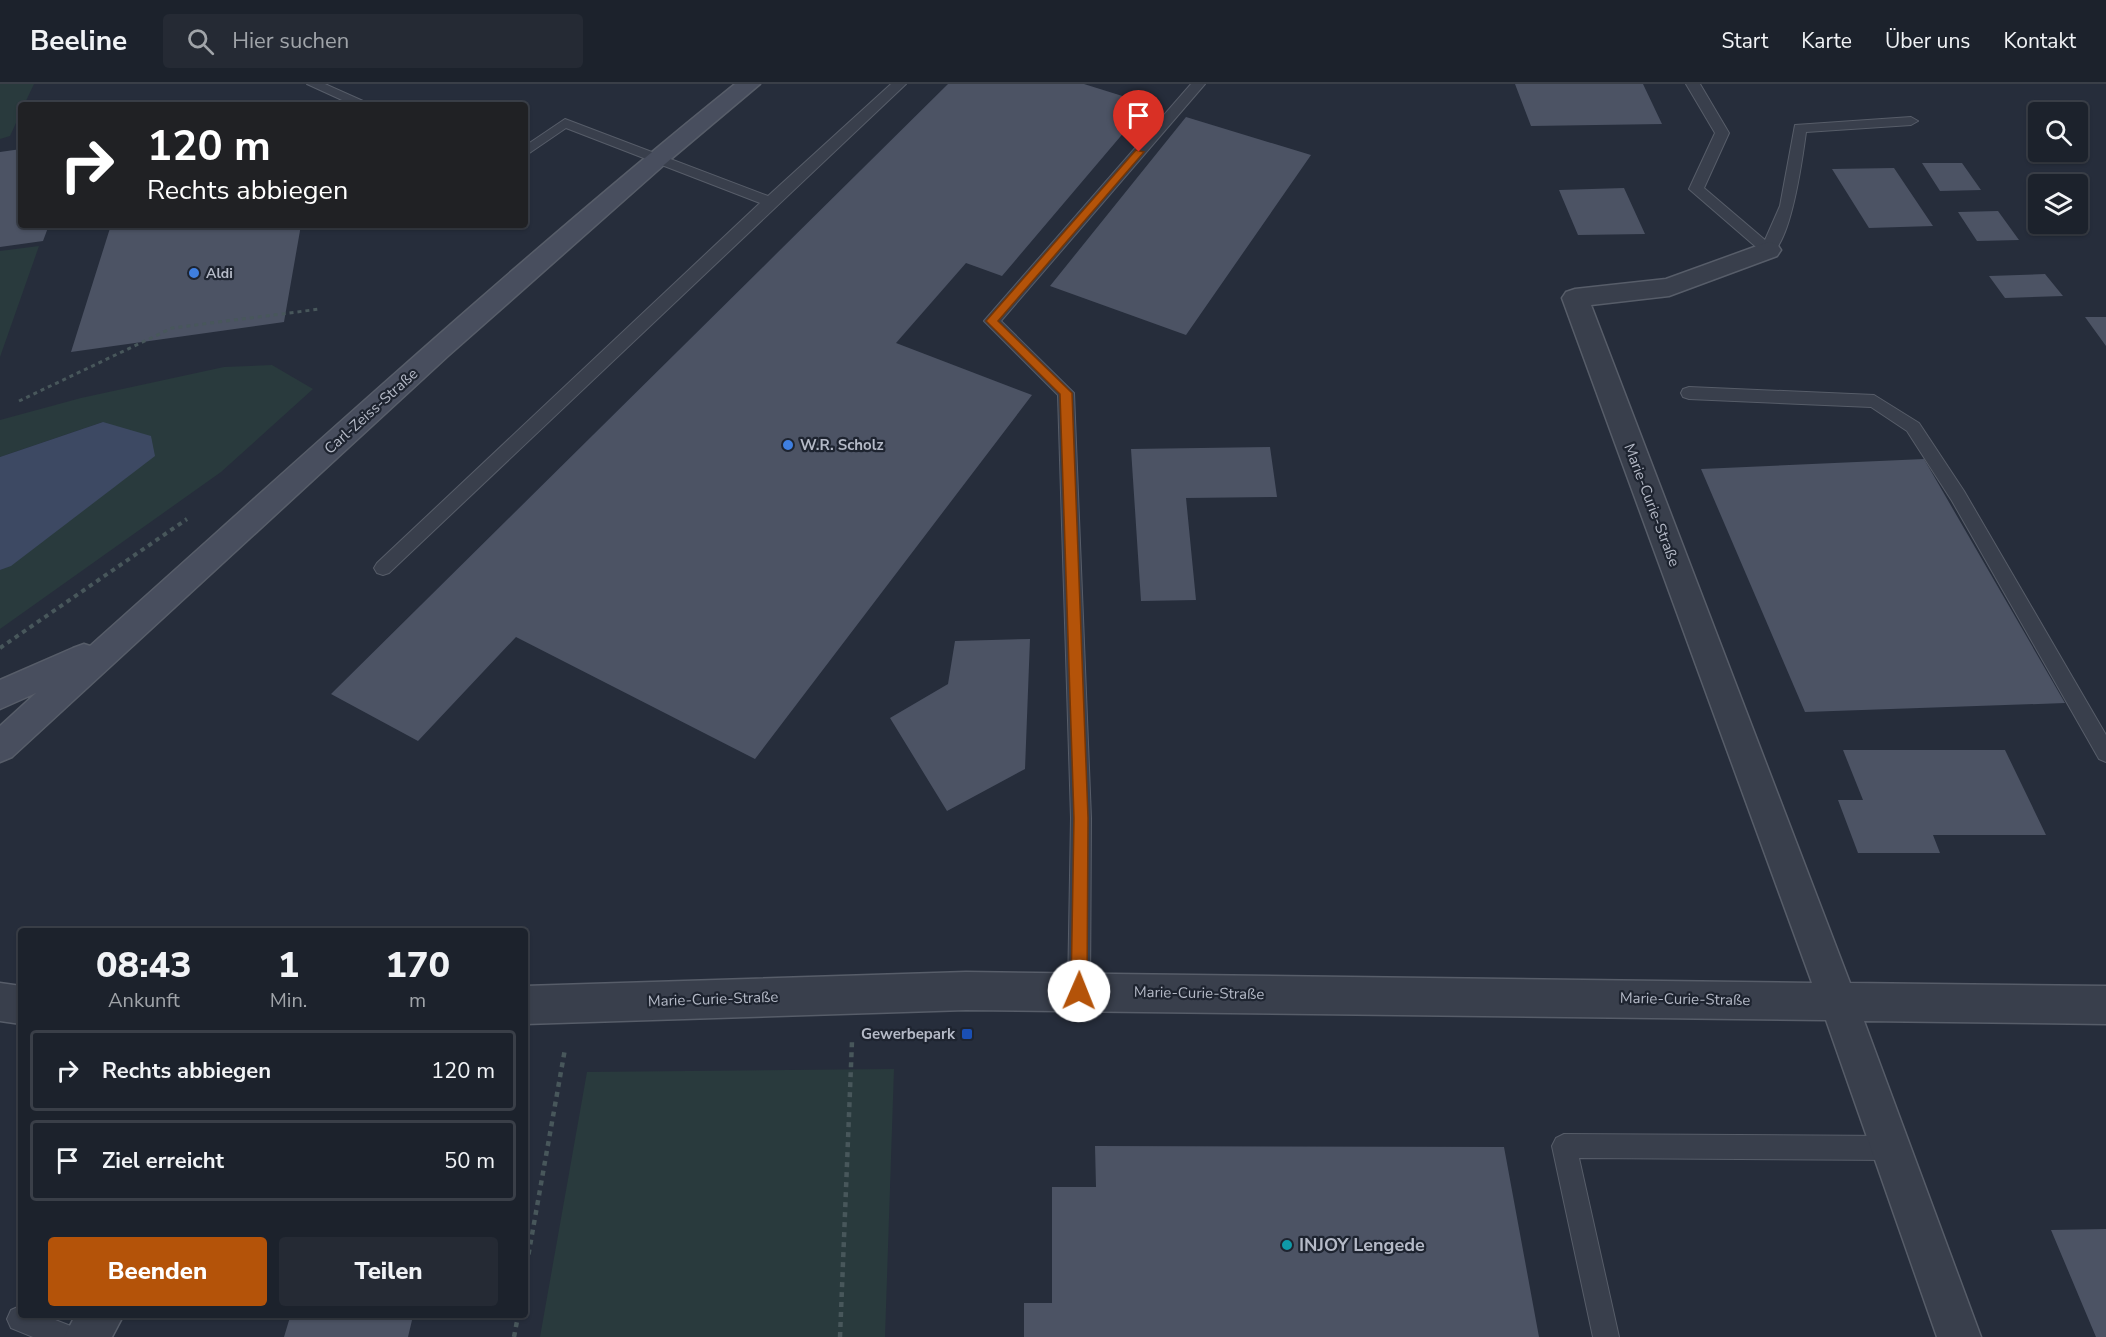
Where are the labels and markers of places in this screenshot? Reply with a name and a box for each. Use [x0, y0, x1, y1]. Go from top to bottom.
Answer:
pin [1113, 90, 1164, 152]
place label: Aldi [206, 264, 233, 283]
marker: Aldi [187, 266, 201, 280]
place label: W.R. Scholz [800, 435, 884, 455]
marker: W.R. Scholz [781, 438, 795, 452]
place label: Gewerbepark [861, 1024, 956, 1044]
marker: Gewerbepark [960, 1027, 974, 1041]
place label: INJOY Lengede [1299, 1233, 1425, 1257]
marker: INJOY Lengede [1280, 1238, 1294, 1252]

